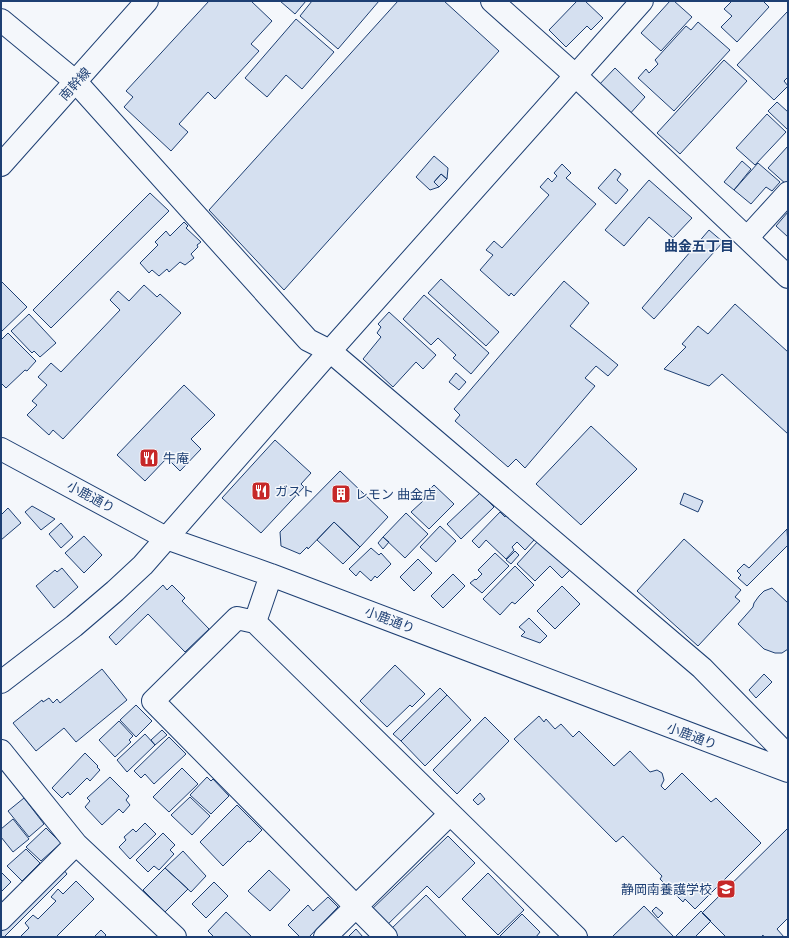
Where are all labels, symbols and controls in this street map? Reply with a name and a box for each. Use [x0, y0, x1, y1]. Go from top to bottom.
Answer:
street label: 南幹線 [56, 64, 94, 104]
district label: 曲金五丁目 [664, 238, 734, 255]
restaurant icon: 牛庵 [138, 447, 160, 469]
place label: 牛庵 [163, 451, 189, 466]
street label: 小鹿通り [65, 478, 117, 516]
restaurant icon: ガスト [250, 480, 272, 502]
building icon: レモン 曲金店 [330, 483, 352, 505]
place label: ガスト [275, 484, 314, 499]
place label: レモン 曲金店 [355, 487, 436, 502]
street label: 小鹿通り [363, 604, 417, 636]
street label: 小鹿通り [665, 720, 719, 752]
school or university icon: 静岡南養護学校 [715, 878, 737, 900]
place label: 静岡南養護学校 [621, 882, 712, 897]

